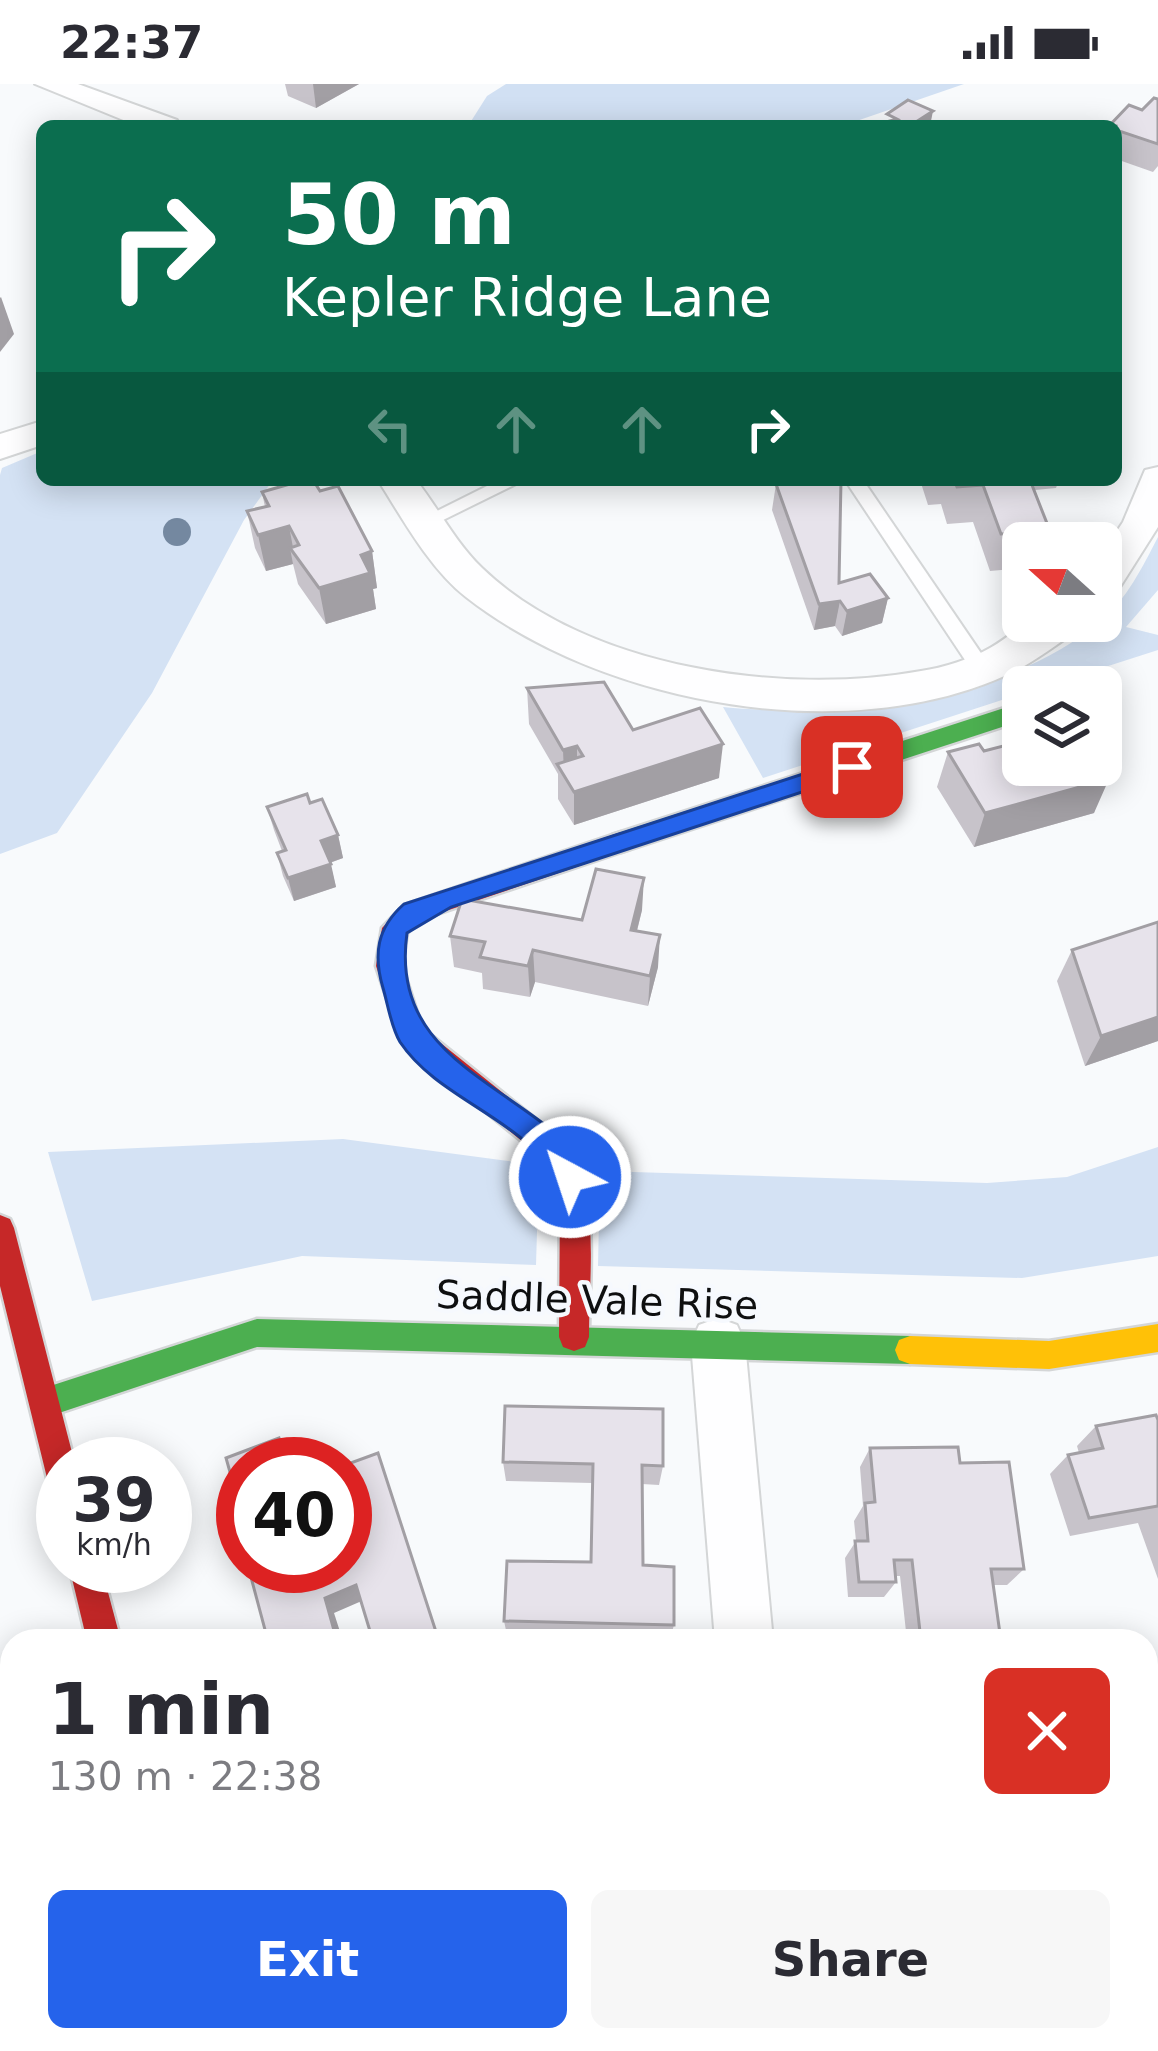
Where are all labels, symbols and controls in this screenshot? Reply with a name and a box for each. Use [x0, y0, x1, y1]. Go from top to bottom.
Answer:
text: 22:37 [60, 16, 203, 69]
text: 50 m [282, 166, 516, 264]
icon: right [84, 168, 240, 324]
text: Kepler Ridge Lane [282, 266, 772, 329]
icon: left [357, 396, 423, 462]
icon: ahead [483, 396, 549, 462]
icon: ahead [609, 396, 675, 462]
icon: right [735, 396, 801, 462]
north arrow [1002, 522, 1122, 642]
map controls [1002, 522, 1122, 786]
button: layers [1002, 666, 1122, 786]
pin [801, 716, 903, 818]
icon: arrive [819, 734, 885, 800]
position arrow [507, 1114, 633, 1240]
street label: Saddle Vale Rise [435, 1272, 759, 1328]
speed limit sign: 40 [216, 1437, 372, 1593]
text: 39 [72, 1465, 156, 1535]
text: km/h [76, 1527, 152, 1562]
text: 1 min [48, 1667, 274, 1751]
button: close [984, 1668, 1110, 1794]
text: 130 m · 22:38 [48, 1754, 322, 1799]
button: Exit [48, 1890, 567, 2028]
button: Share [591, 1890, 1110, 2028]

